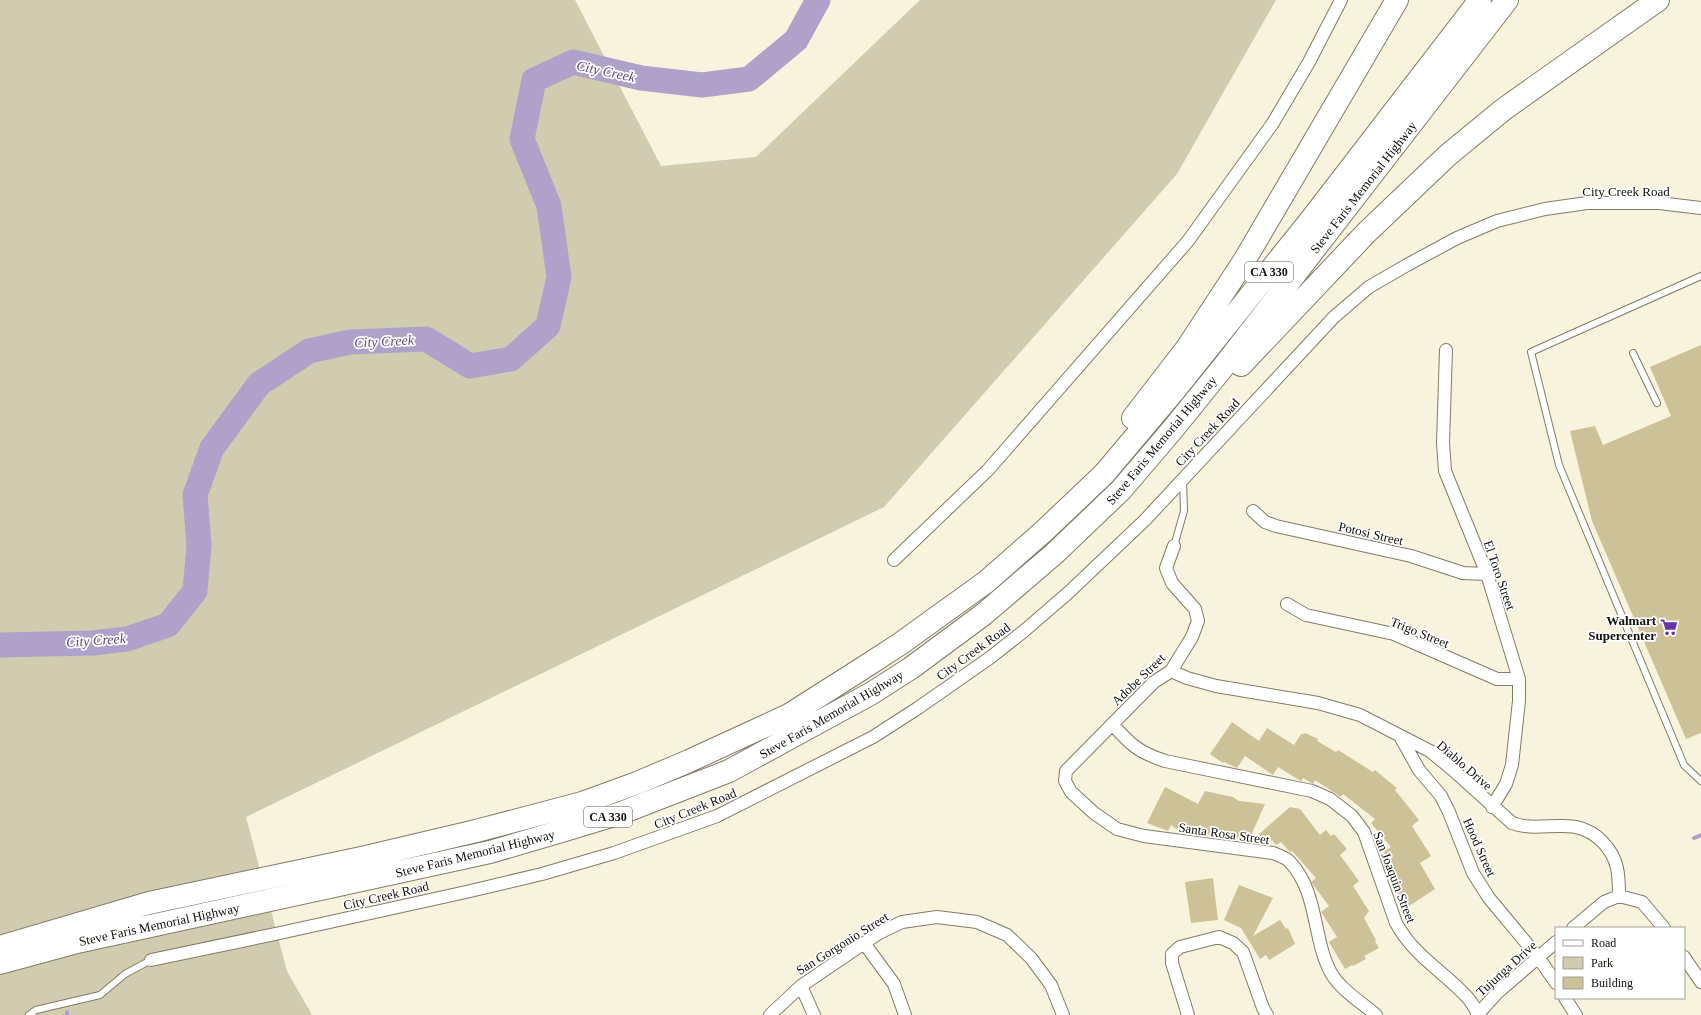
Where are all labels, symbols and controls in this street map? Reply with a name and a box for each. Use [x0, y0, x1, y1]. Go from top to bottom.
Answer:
water label: City Creek [575, 58, 637, 85]
street label: Steve Faris Memorial Highway [1307, 118, 1420, 256]
street label: City Creek Road [1582, 184, 1670, 199]
road number: CA 330 [1245, 262, 1293, 282]
water label: City Creek [354, 332, 415, 351]
street label: Steve Faris Memorial Highway [1103, 372, 1220, 508]
street label: City Creek Road [1172, 395, 1243, 469]
street label: Potosi Street [1337, 519, 1405, 548]
street label: El Toro Street [1481, 538, 1519, 612]
place label: Walmart Supercenter [1588, 613, 1657, 643]
street label: Trigo Street [1388, 614, 1452, 651]
supermarket icon: Walmart Supercenter [1659, 617, 1679, 637]
street label: City Creek Road [934, 619, 1013, 683]
water label: City Creek [66, 631, 127, 650]
street label: Adobe Street [1109, 650, 1168, 708]
street label: Steve Faris Memorial Highway [757, 667, 906, 762]
street label: Diablo Drive [1434, 737, 1496, 794]
street label: City Creek Road [652, 785, 739, 832]
road number: CA 330 [584, 807, 632, 827]
street label: Hood Street [1460, 816, 1499, 879]
street label: Santa Rosa Street [1177, 820, 1271, 847]
street label: Steve Faris Memorial Highway [394, 826, 557, 881]
street label: San Joaquin Street [1370, 829, 1419, 925]
street label: City Creek Road [342, 878, 431, 913]
street label: Steve Faris Memorial Highway [78, 900, 241, 949]
street label: San Gorgonio Street [793, 909, 891, 978]
legend [1555, 927, 1685, 999]
text: Road [1591, 936, 1616, 950]
street label: Tujunga Drive [1473, 937, 1540, 999]
text: Park [1591, 956, 1613, 970]
text: Building [1591, 976, 1633, 990]

